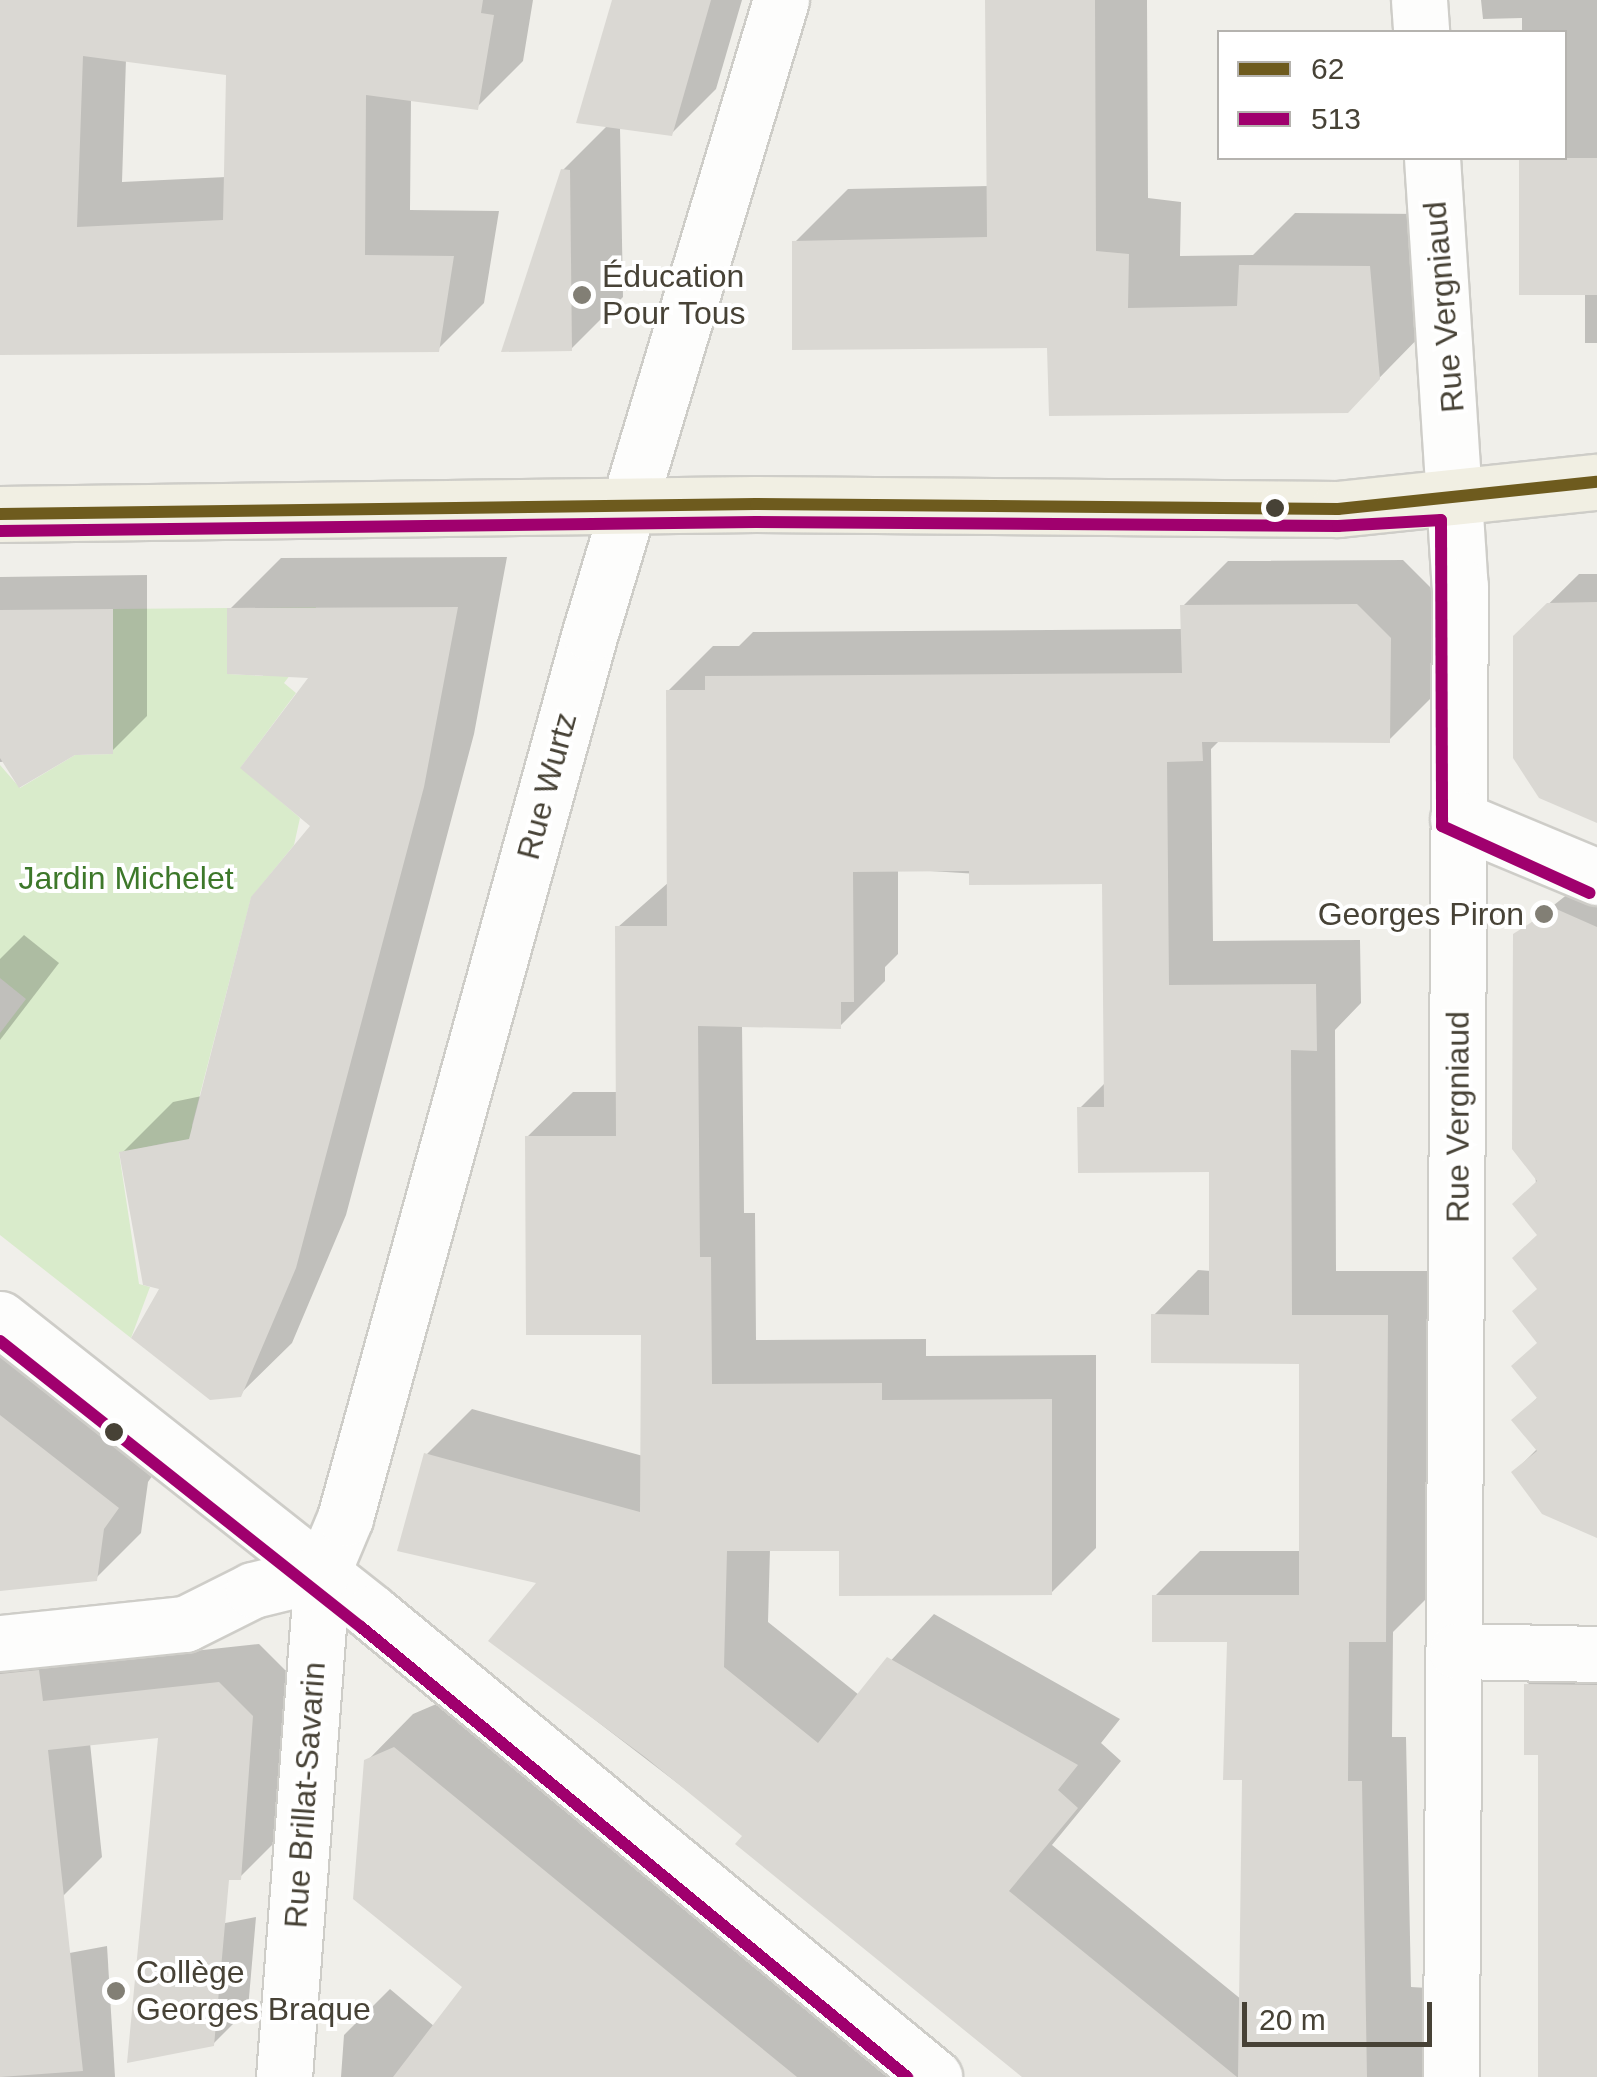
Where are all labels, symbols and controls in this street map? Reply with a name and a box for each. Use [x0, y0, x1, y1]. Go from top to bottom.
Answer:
legend [1217, 30, 1567, 160]
text: 62 [1311, 52, 1344, 85]
text: 513 [1311, 102, 1361, 135]
street label: Rue Vergniaud [1416, 200, 1472, 414]
place label: Éducation Pour Tous [602, 258, 746, 333]
marker: Éducation Pour Tous [571, 284, 593, 306]
unlabelled marker [1265, 498, 1285, 518]
street label: Rue Wurtz [509, 708, 585, 864]
park label: Jardin Michelet [18, 859, 234, 897]
place label: Georges Piron [1318, 895, 1524, 933]
marker: Georges Piron [1533, 903, 1555, 925]
street label: Rue Vergniaud [1439, 1011, 1477, 1223]
unlabelled marker [104, 1422, 124, 1442]
street label: Rue Brillat-Savarin [277, 1661, 333, 1929]
place label: Collège Georges Braque [136, 1954, 371, 2029]
marker: Collège Georges Braque [105, 1980, 127, 2002]
scale bar [1247, 1982, 1437, 2044]
text: 20 m [1259, 2003, 1326, 2036]

